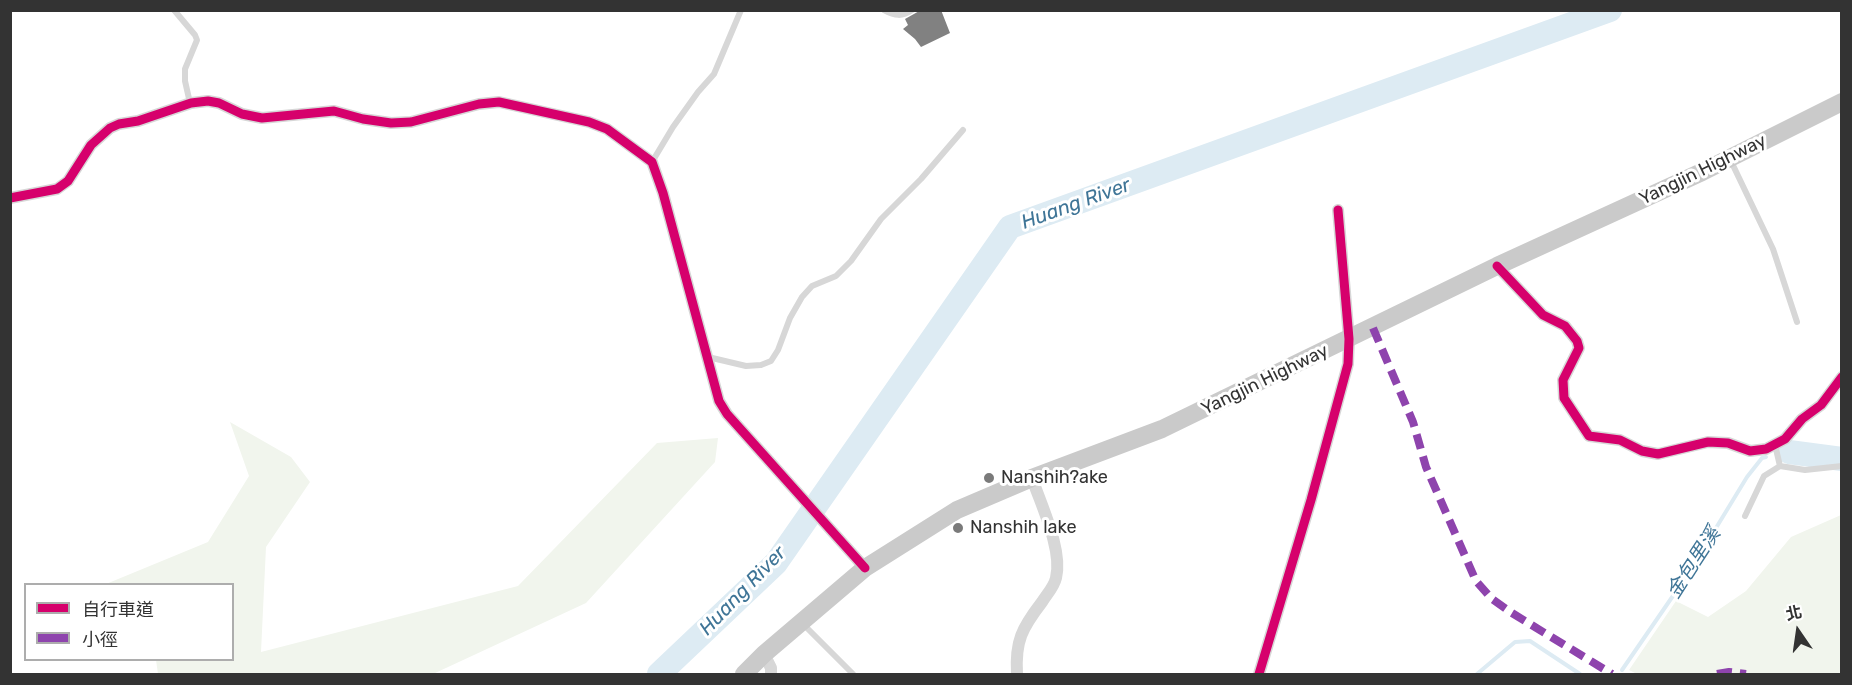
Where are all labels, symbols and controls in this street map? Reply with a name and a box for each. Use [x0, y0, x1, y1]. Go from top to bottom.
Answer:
street label: Yangjin Highway [1636, 130, 1770, 210]
water label: Huang River [1018, 173, 1134, 235]
street label: Yangjin Highway [1198, 340, 1332, 420]
place label: Nanshih?ake [1001, 467, 1108, 489]
marker: Nanshih?ake [982, 471, 996, 485]
place label: Nanshih lake [970, 517, 1076, 539]
marker: Nanshih lake [951, 521, 965, 535]
water label: 金包里溪 [1662, 523, 1726, 603]
water label: Huang River [695, 541, 791, 641]
legend [24, 583, 234, 661]
text: 自行車道 [82, 599, 154, 621]
north arrow [1768, 601, 1828, 661]
text: 北 [1784, 602, 1804, 624]
text: 小徑 [82, 629, 118, 651]

